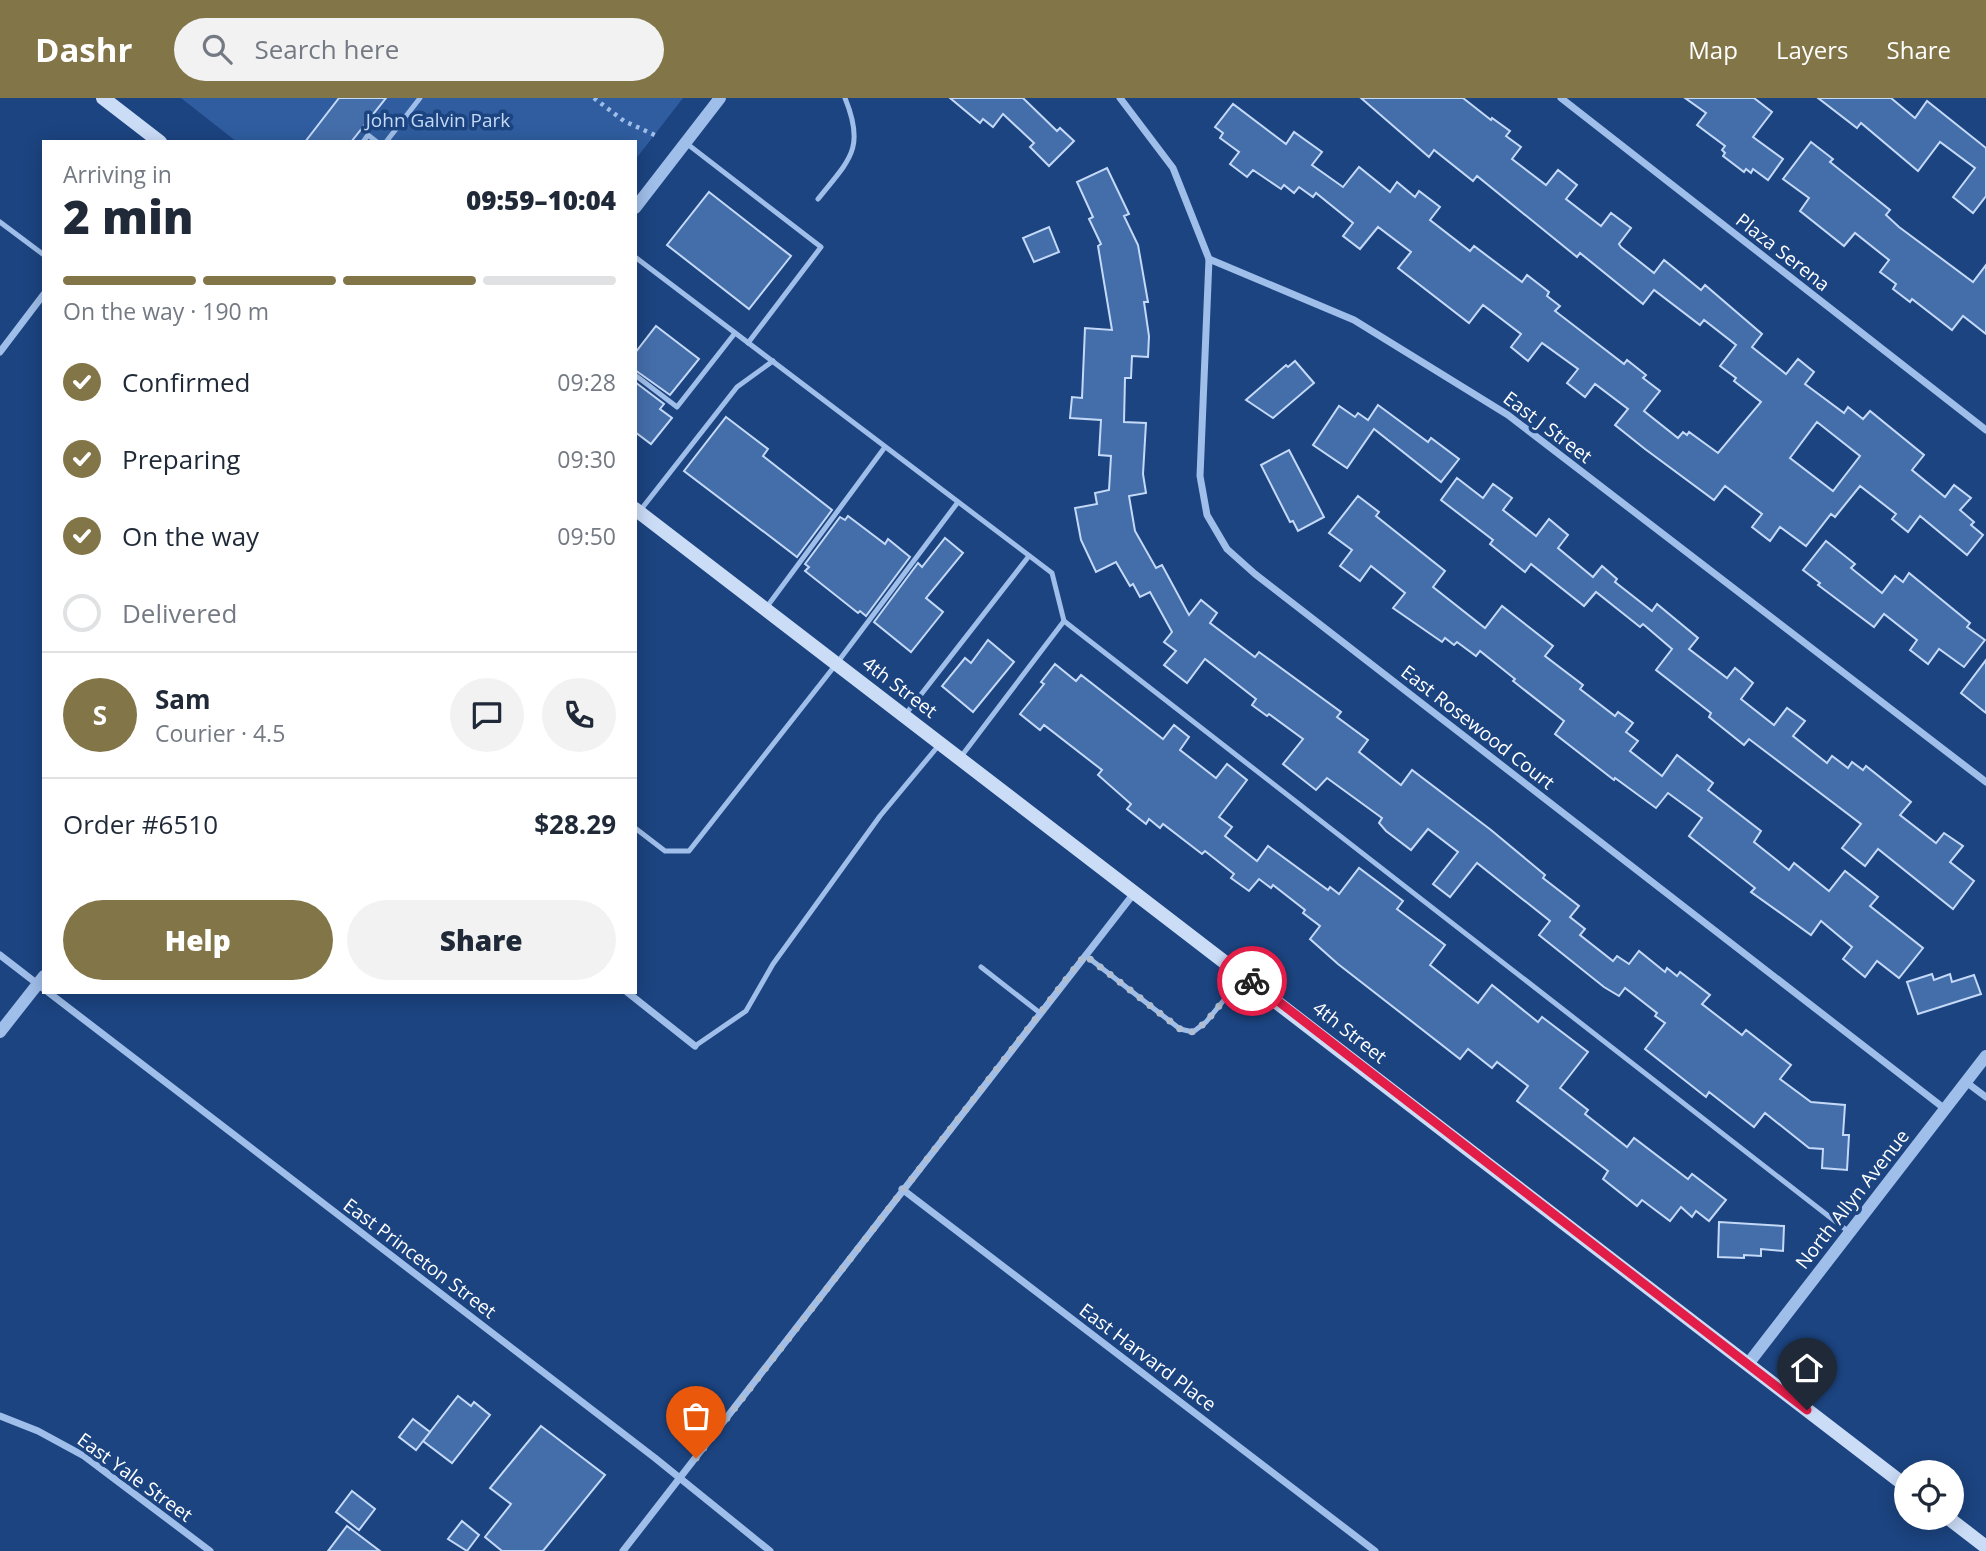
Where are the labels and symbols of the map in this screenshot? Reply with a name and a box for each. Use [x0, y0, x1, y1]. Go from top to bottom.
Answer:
park label: John Galvin Park [364, 107, 510, 133]
street label: Plaza Serena [1731, 207, 1835, 297]
street label: East J Street [1498, 385, 1598, 469]
street label: 4th Street [857, 650, 943, 724]
street label: East Rosewood Court [1396, 659, 1560, 795]
courier [1217, 946, 1287, 1016]
street label: 4th Street [1308, 995, 1393, 1069]
street label: North Allyn Avenue [1789, 1124, 1915, 1274]
street label: East Princeton Street [338, 1192, 502, 1324]
street label: East Harvard Place [1074, 1297, 1222, 1417]
pin [1777, 1338, 1837, 1410]
pin [666, 1386, 726, 1458]
street label: East Yale Street [72, 1426, 198, 1528]

